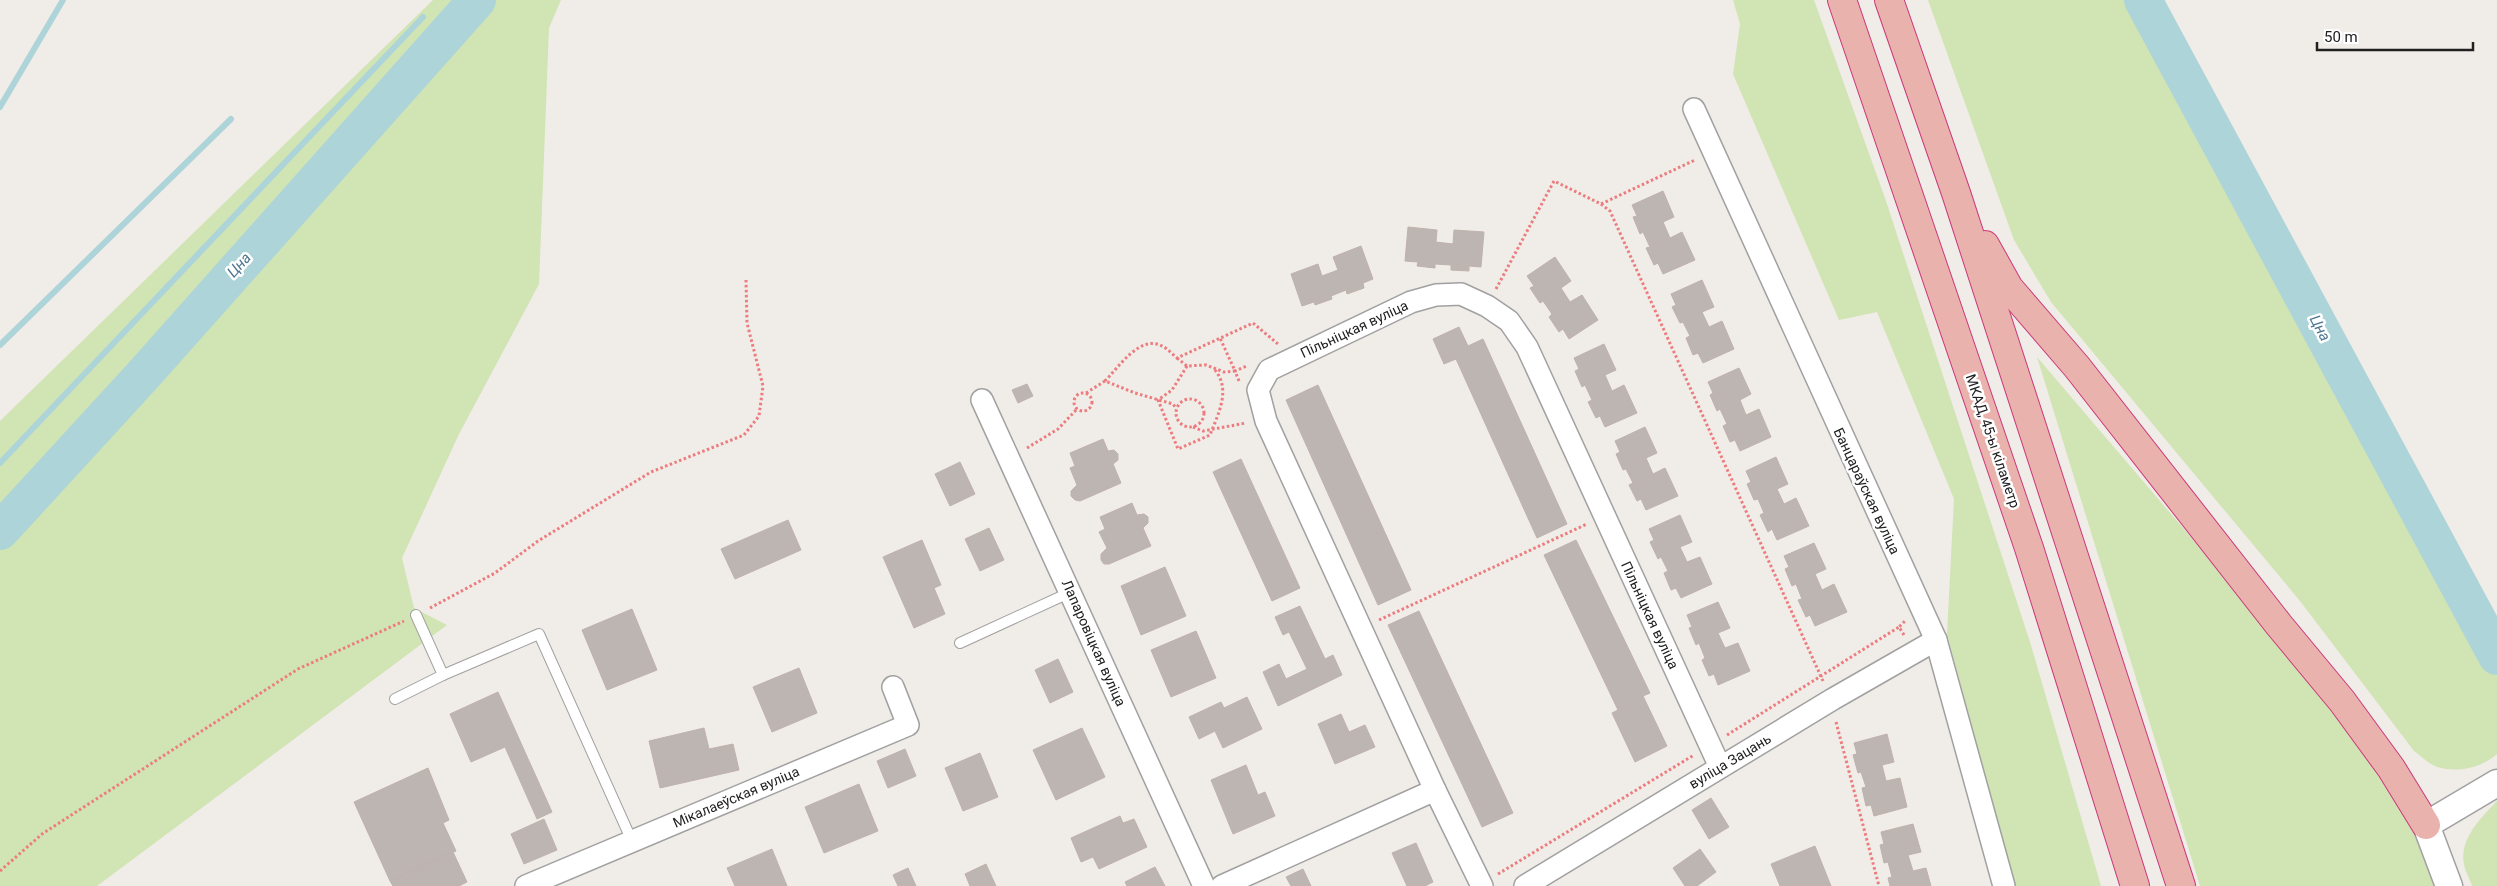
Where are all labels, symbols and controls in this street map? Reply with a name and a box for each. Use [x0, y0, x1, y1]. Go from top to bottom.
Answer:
scale bar [2317, 20, 2473, 52]
text: 50 m [2324, 28, 2358, 46]
water label: Цна [223, 249, 255, 281]
street label: Пільніцкая вуліца [1298, 297, 1410, 361]
water label: Цна [2306, 312, 2334, 344]
street label: МКАД, 45-ы кіламетр [1963, 372, 2023, 510]
street label: Банцараўская вуліца [1831, 425, 1903, 557]
street label: Пільніцкая вуліца [1618, 559, 1682, 671]
street label: Лапаровіцкая вуліца [1059, 577, 1129, 709]
street label: вуліца Зацань [1686, 730, 1774, 792]
street label: Мікалаеўская вуліца [670, 763, 802, 831]

